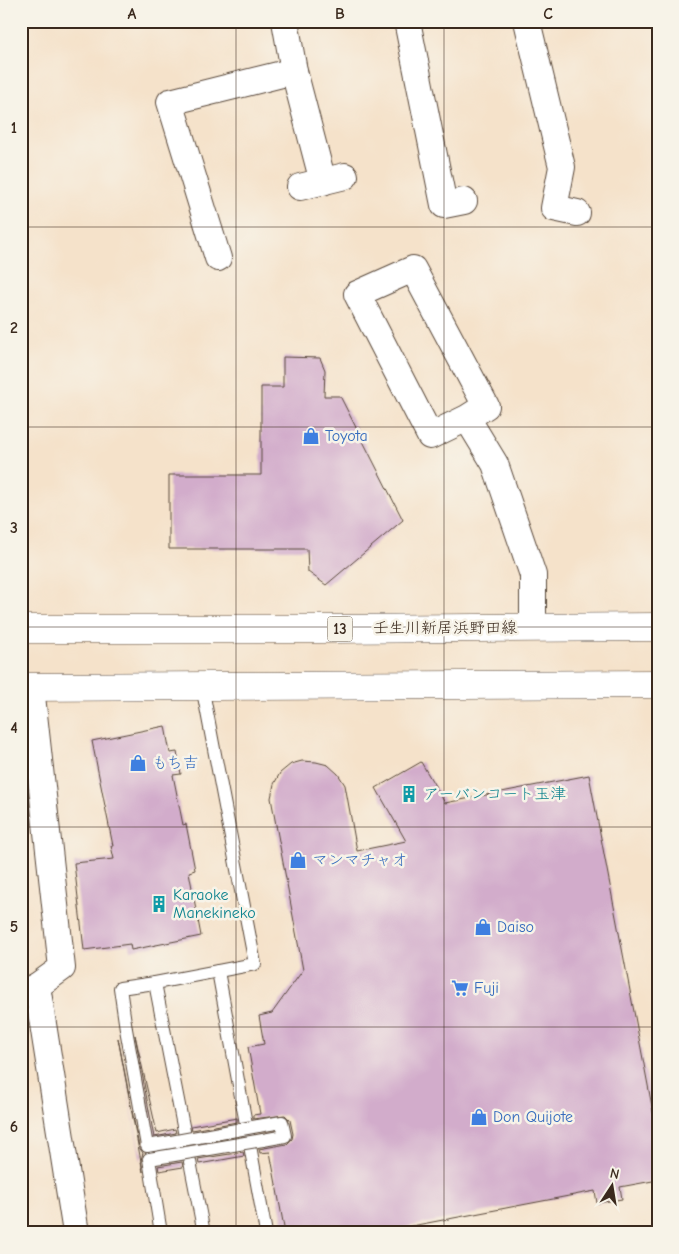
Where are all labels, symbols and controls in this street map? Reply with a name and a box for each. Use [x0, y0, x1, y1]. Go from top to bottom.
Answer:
text: A [128, 5, 137, 23]
text: B [335, 5, 345, 23]
text: C [543, 5, 553, 23]
text: 1 [11, 119, 17, 137]
text: 2 [10, 319, 18, 337]
shop icon: Toyota [301, 426, 321, 446]
place label: Toyota [325, 427, 368, 445]
text: 3 [10, 519, 18, 537]
road number: 13 [328, 616, 352, 642]
street label: 壬生川新居浜野田線 [373, 619, 517, 637]
text: 4 [10, 719, 18, 737]
shop icon: もち吉 [128, 753, 148, 773]
place label: もち吉 [152, 754, 199, 772]
building icon: アーバンコート玉津 [399, 784, 419, 804]
place label: アーバンコート玉津 [423, 785, 566, 803]
shop icon: マンマチャオ [288, 850, 308, 870]
place label: マンマチャオ [312, 851, 408, 869]
place label: Karaoke Manekineko [173, 886, 256, 922]
building icon: Karaoke Manekineko [149, 894, 169, 914]
shop icon: Daiso [473, 917, 493, 937]
text: 5 [10, 918, 18, 936]
place label: Daiso [497, 918, 534, 936]
supermarket icon: Fuji [450, 978, 470, 998]
place label: Fuji [474, 979, 499, 997]
shop icon: Don Quijote [469, 1107, 489, 1127]
place label: Don Quijote [493, 1108, 573, 1126]
text: 6 [10, 1118, 18, 1136]
north arrow [586, 1162, 636, 1212]
text: N [608, 1165, 621, 1183]

